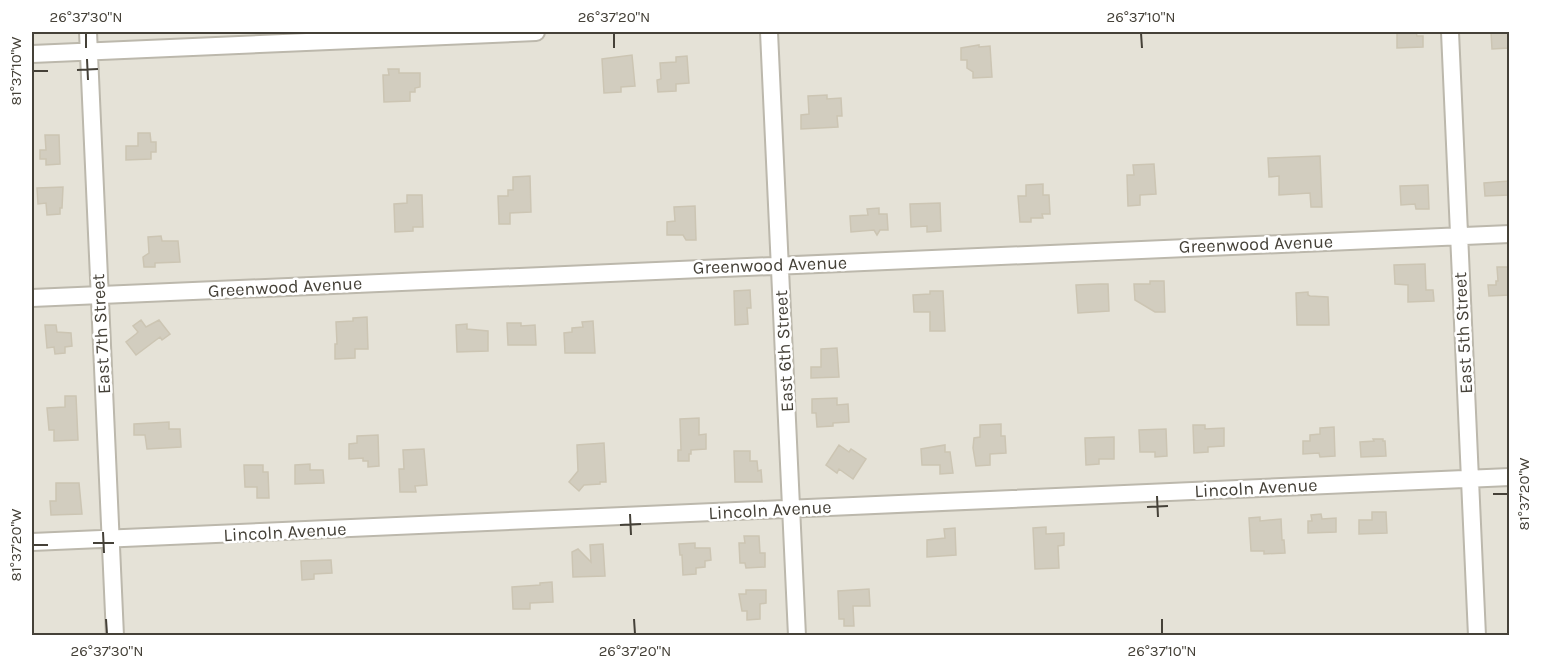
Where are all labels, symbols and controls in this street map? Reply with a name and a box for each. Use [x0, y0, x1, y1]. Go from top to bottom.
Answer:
text: 26°37'30"N [50, 8, 122, 26]
text: 26°37'20"N [578, 8, 650, 26]
text: 26°37'10"N [1106, 8, 1176, 26]
text: 81°37'10"W [7, 36, 25, 106]
street label: Greenwood Avenue [1178, 230, 1334, 258]
street label: Greenwood Avenue [692, 251, 848, 279]
street label: East 5th Street [1449, 271, 1477, 394]
street label: Greenwood Avenue [207, 272, 363, 302]
street label: East 7th Street [87, 273, 115, 395]
street label: East 6th Street [770, 289, 798, 413]
text: 81°37'20"W [1515, 457, 1533, 530]
street label: Lincoln Avenue [1194, 474, 1318, 502]
street label: Lincoln Avenue [708, 496, 832, 524]
text: 81°37'20"W [7, 508, 25, 581]
street label: Lincoln Avenue [223, 518, 347, 546]
text: 26°37'30"N [71, 642, 143, 660]
text: 26°37'20"N [599, 642, 671, 660]
text: 26°37'10"N [1127, 642, 1197, 660]

